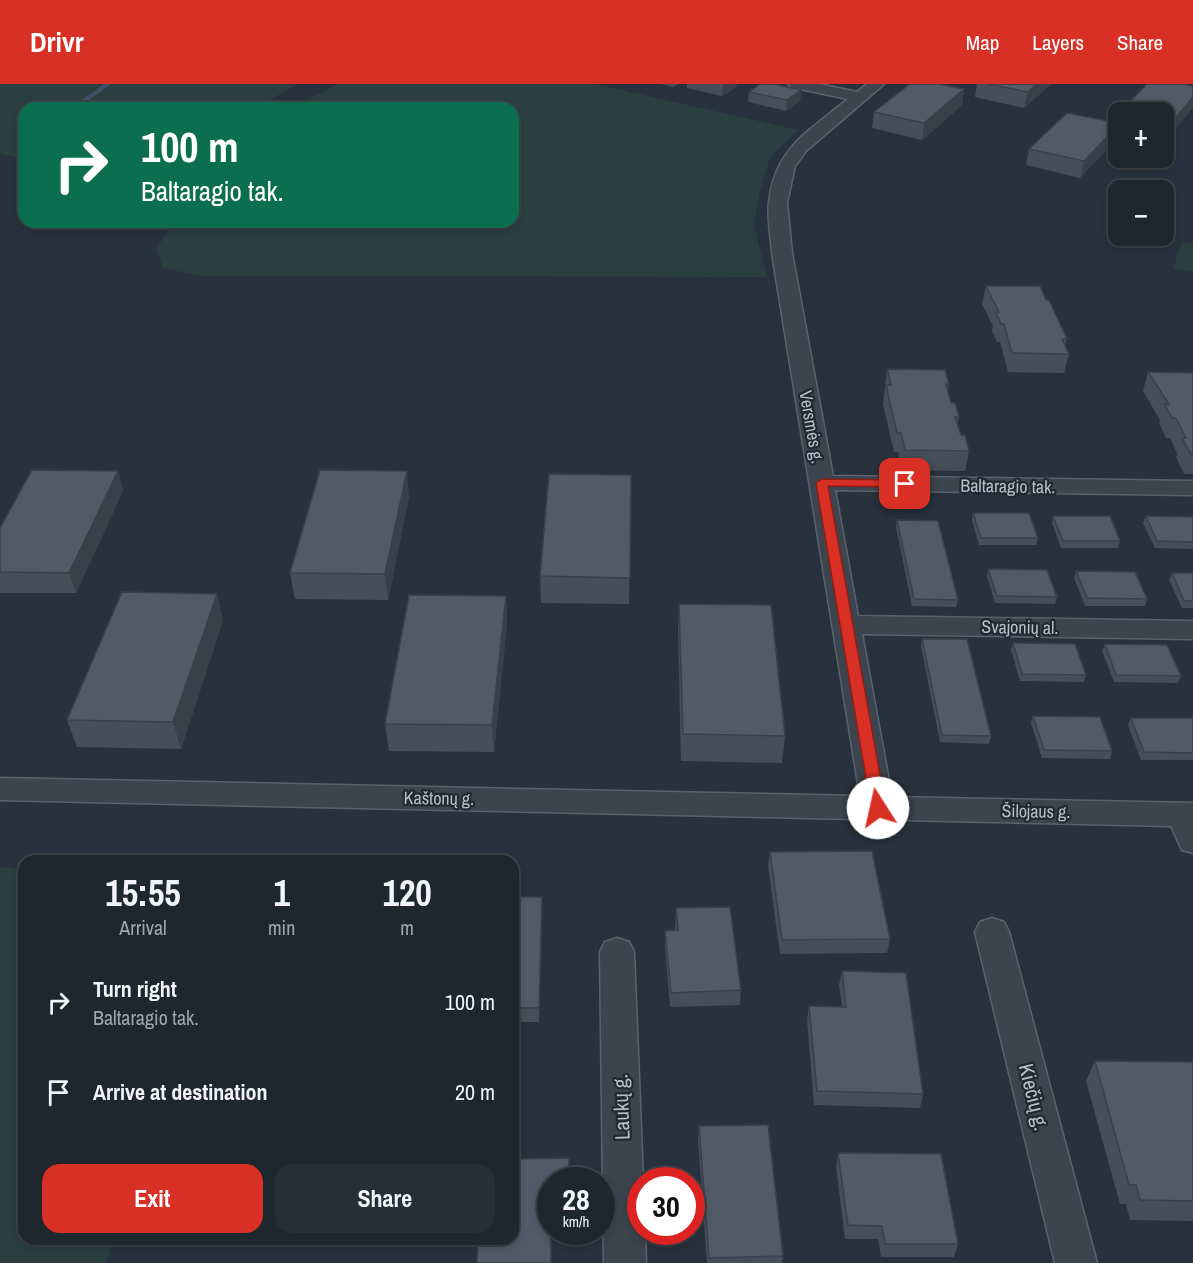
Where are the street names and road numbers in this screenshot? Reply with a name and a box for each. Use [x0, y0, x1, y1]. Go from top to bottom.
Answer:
street label: Versmės g. [793, 388, 831, 466]
street label: Baltaragio tak. [960, 473, 1056, 499]
street label: Svajonių al. [981, 614, 1059, 640]
street label: Kaštonų g. [403, 785, 475, 811]
street label: Šilojaus g. [1001, 798, 1071, 824]
street label: Kiečių g. [1012, 1061, 1056, 1133]
street label: Laukų g. [605, 1073, 637, 1141]

